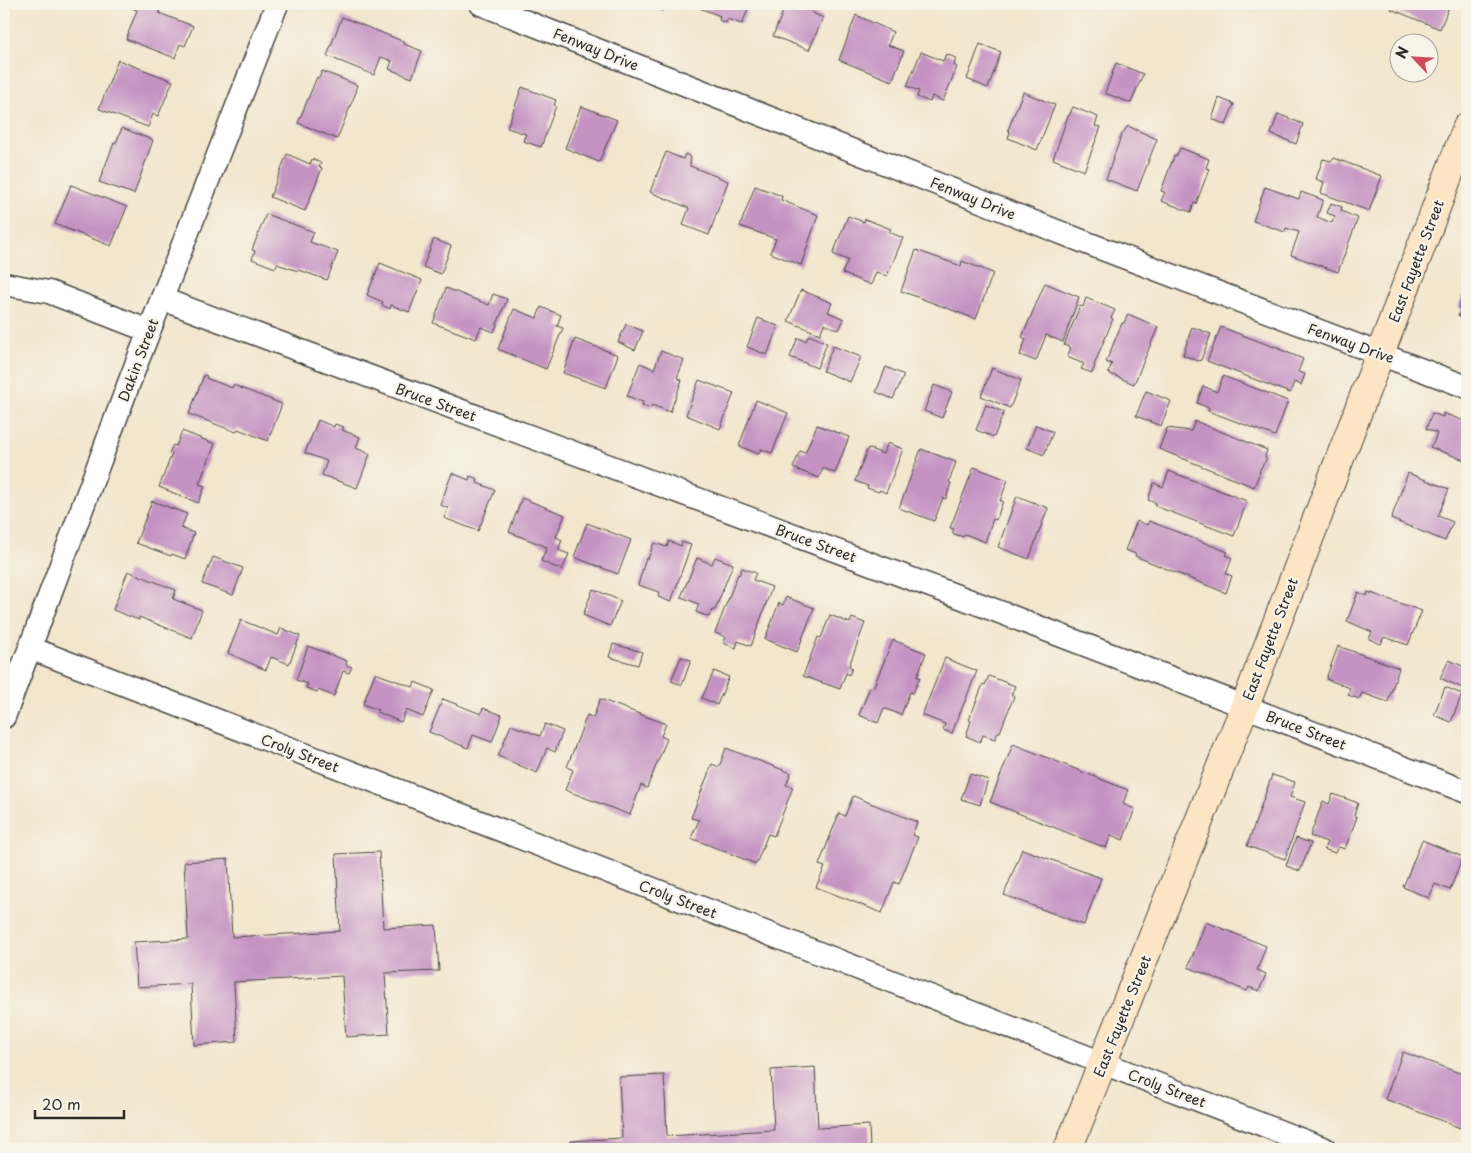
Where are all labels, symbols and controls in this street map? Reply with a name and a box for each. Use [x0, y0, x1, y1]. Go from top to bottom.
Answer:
street label: Fenway Drive [550, 22, 642, 76]
north arrow [1388, 32, 1438, 82]
text: N [1390, 43, 1414, 62]
street label: Fenway Drive [927, 171, 1019, 225]
street label: East Fayette Street [1383, 196, 1449, 325]
street label: Dakin Street [113, 315, 164, 405]
street label: Fenway Drive [1305, 318, 1397, 368]
street label: Bruce Street [393, 378, 480, 426]
street label: Bruce Street [773, 519, 860, 567]
street label: East Fayette Street [1237, 574, 1303, 703]
street label: Bruce Street [1263, 705, 1350, 755]
street label: Croly Street [258, 729, 342, 778]
street label: Croly Street [636, 875, 720, 924]
street label: East Fayette Street [1088, 952, 1156, 1080]
street label: Croly Street [1125, 1064, 1209, 1113]
scale bar [35, 1088, 124, 1120]
text: 20 m [42, 1092, 81, 1115]

